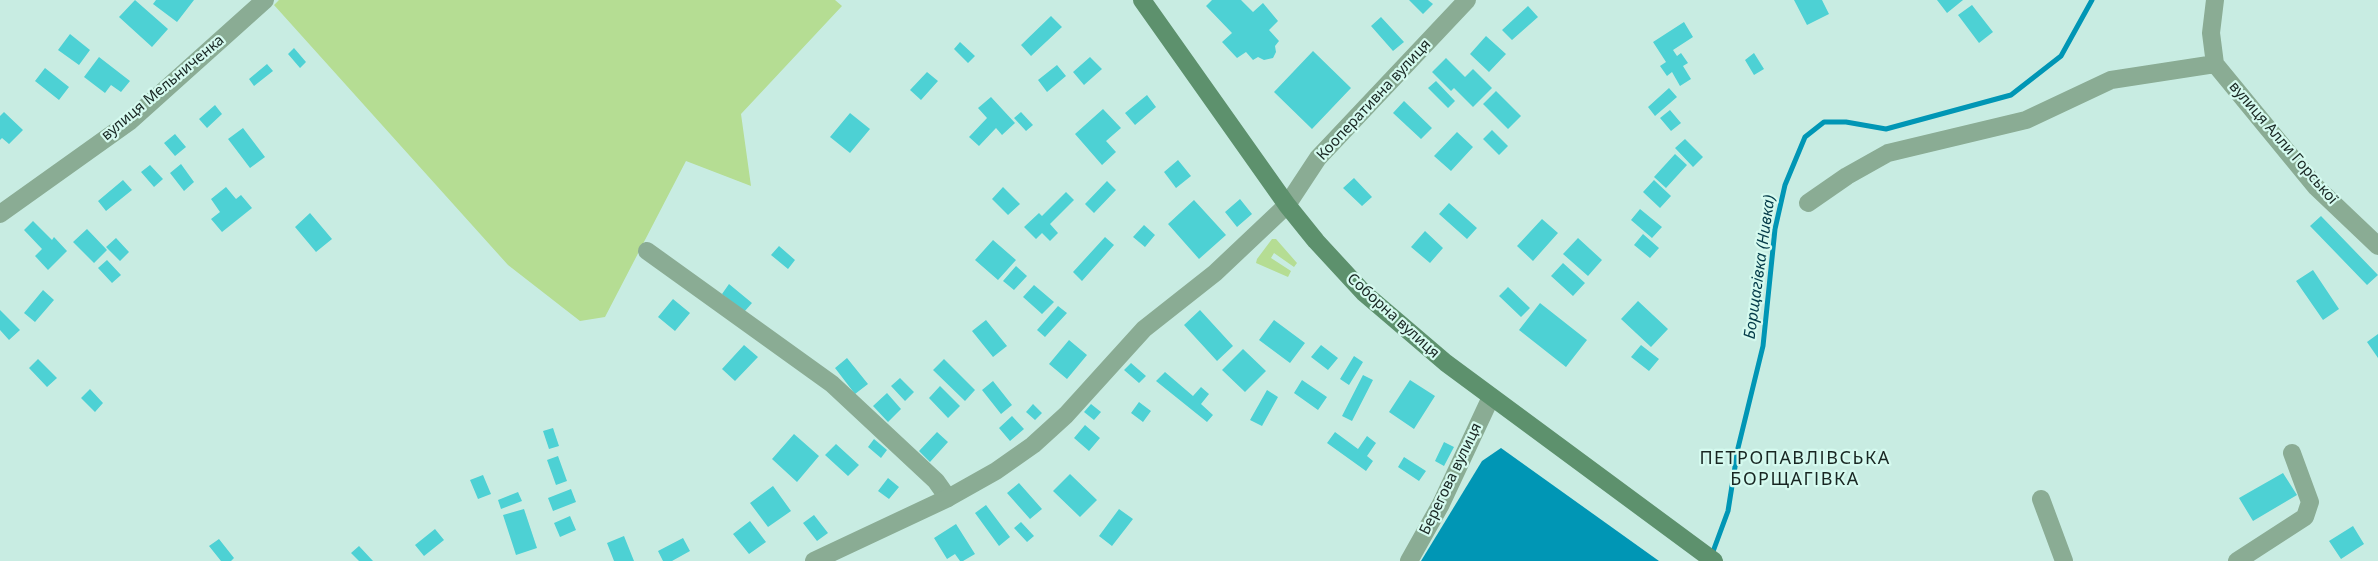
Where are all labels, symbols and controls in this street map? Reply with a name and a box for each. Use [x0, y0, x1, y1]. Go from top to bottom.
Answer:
street label: вулиця Мельниченка [98, 31, 228, 145]
street label: Кооперативна вулиця [1313, 36, 1435, 164]
street label: вулиця Алли Горської [2225, 78, 2341, 208]
water label: Борщагівка (Нивка) [1740, 194, 1780, 340]
street label: Соборна вулиця [1343, 270, 1443, 362]
street label: Берегова вулиця [1416, 420, 1486, 538]
district label: ПЕТРОПАВЛІВСЬКА БОРЩАГІВКА [1699, 448, 1891, 490]

